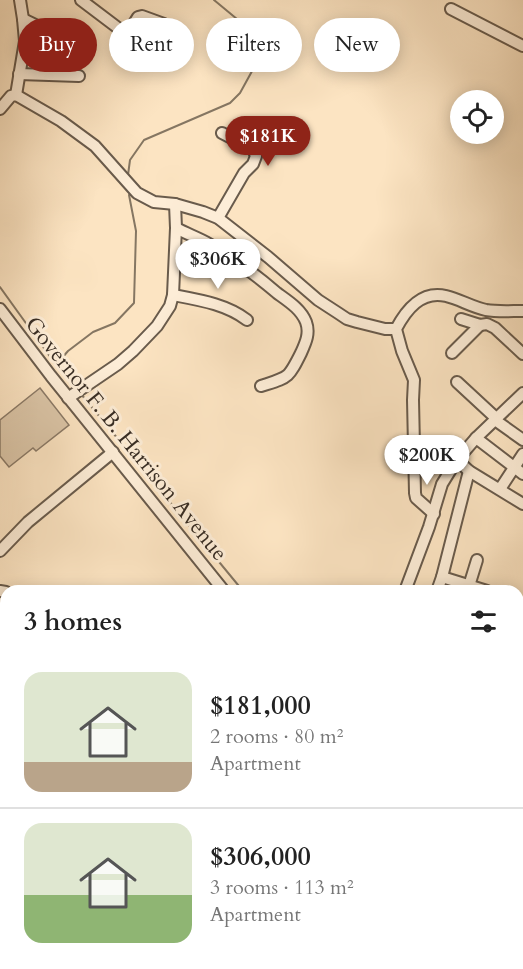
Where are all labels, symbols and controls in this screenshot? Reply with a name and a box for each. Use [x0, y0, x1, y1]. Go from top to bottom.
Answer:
chip: Buy [18, 18, 97, 72]
chip: Rent [109, 18, 194, 72]
chip: Filters [206, 18, 302, 72]
chip: New [314, 18, 400, 72]
map controls [450, 90, 504, 144]
button: locate [450, 90, 504, 144]
pin: $181K [226, 116, 310, 167]
text: $181K [239, 122, 297, 149]
pin: $306K [176, 239, 260, 290]
text: $306K [189, 245, 247, 272]
street label: Governor F. B. Harrison Avenue [18, 310, 234, 567]
pin: $200K [385, 435, 469, 486]
text: $200K [398, 441, 456, 468]
text: 3 homes [24, 604, 122, 639]
icon: filters [467, 605, 500, 638]
text: $181,000 [210, 688, 311, 723]
icon: home [72, 696, 144, 768]
text: 2 rooms · 80 m² [210, 723, 343, 750]
text: Apartment [210, 750, 301, 777]
text: $306,000 [210, 839, 311, 874]
icon: home [72, 847, 144, 919]
text: 3 rooms · 113 m² [210, 874, 354, 901]
text: Apartment [210, 901, 301, 928]

